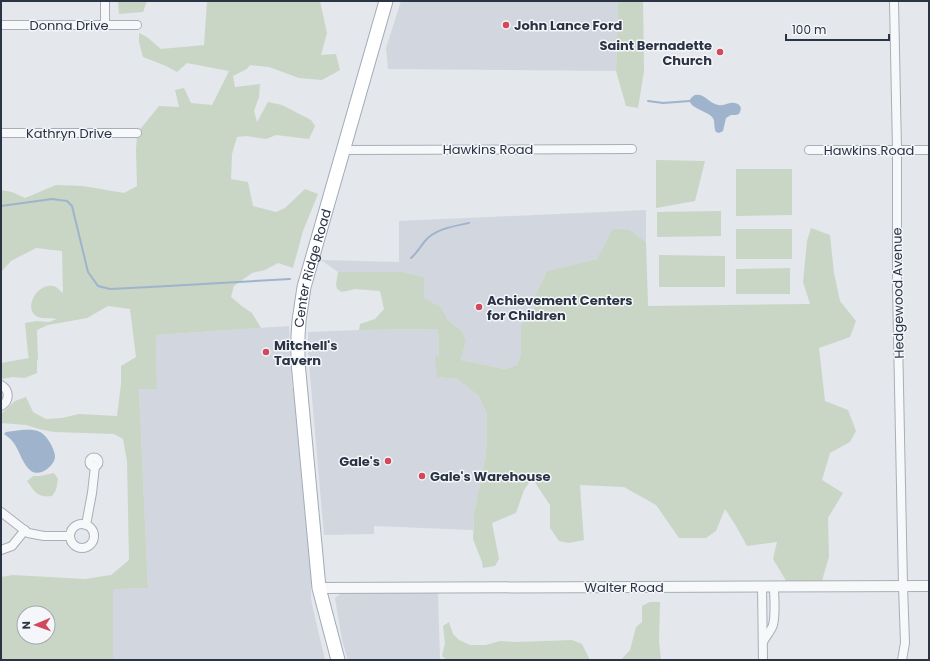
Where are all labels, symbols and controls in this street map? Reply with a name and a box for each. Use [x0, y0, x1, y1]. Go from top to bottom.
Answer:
street label: Donna Drive [29, 16, 109, 35]
place label: John Lance Ford [514, 16, 622, 35]
scale bar [786, 16, 889, 42]
marker: John Lance Ford [501, 20, 511, 30]
text: 100 m [792, 21, 826, 38]
place label: Saint Bernadette Church [599, 36, 712, 70]
marker: Saint Bernadette Church [715, 47, 725, 57]
street label: Kathryn Drive [26, 124, 112, 143]
street label: Hawkins Road [443, 140, 533, 159]
street label: Hawkins Road [824, 141, 914, 160]
street label: Center Ridge Road [289, 207, 335, 328]
street label: Hedgewood Avenue [887, 227, 909, 359]
place label: Achievement Centers for Children [487, 291, 633, 325]
marker: Achievement Centers for Children [474, 302, 484, 312]
place label: Mitchell's Tavern [274, 336, 337, 370]
marker: Mitchell's Tavern [261, 347, 271, 357]
place label: Gale's [339, 452, 380, 471]
marker: Gale's [383, 456, 393, 466]
place label: Gale's Warehouse [430, 467, 551, 486]
marker: Gale's Warehouse [417, 471, 427, 481]
street label: Walter Road [584, 578, 664, 597]
north arrow [16, 605, 56, 645]
text: N [18, 621, 34, 630]

